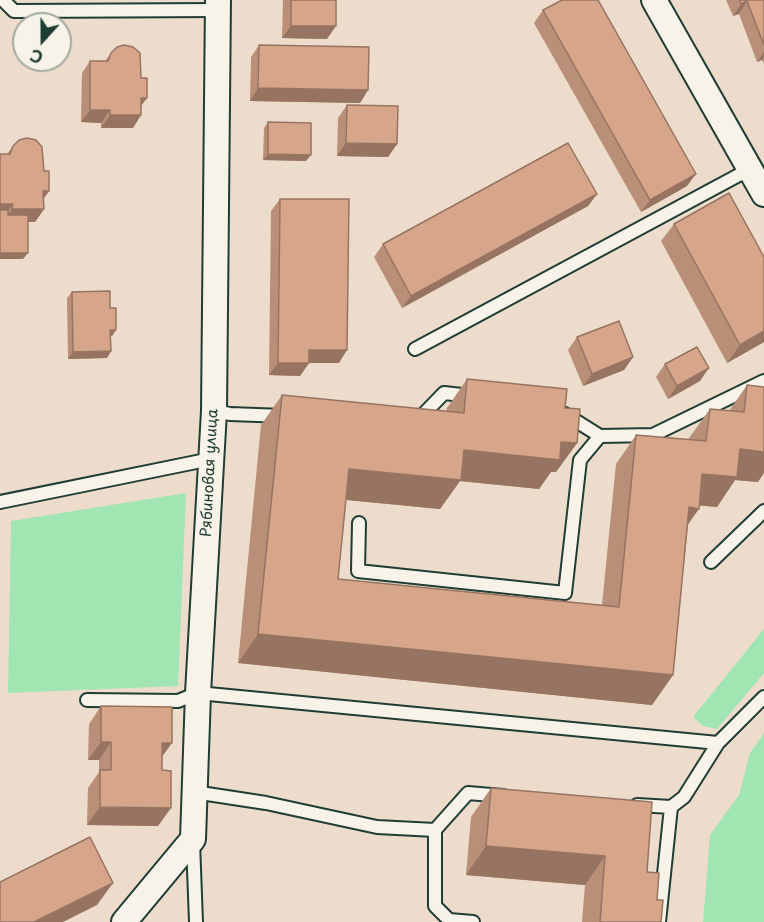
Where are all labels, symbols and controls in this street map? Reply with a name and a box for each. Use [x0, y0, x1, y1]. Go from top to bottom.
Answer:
north arrow [12, 12, 72, 72]
text: С [26, 44, 46, 70]
street label: Рябиновая улица [198, 408, 222, 538]

